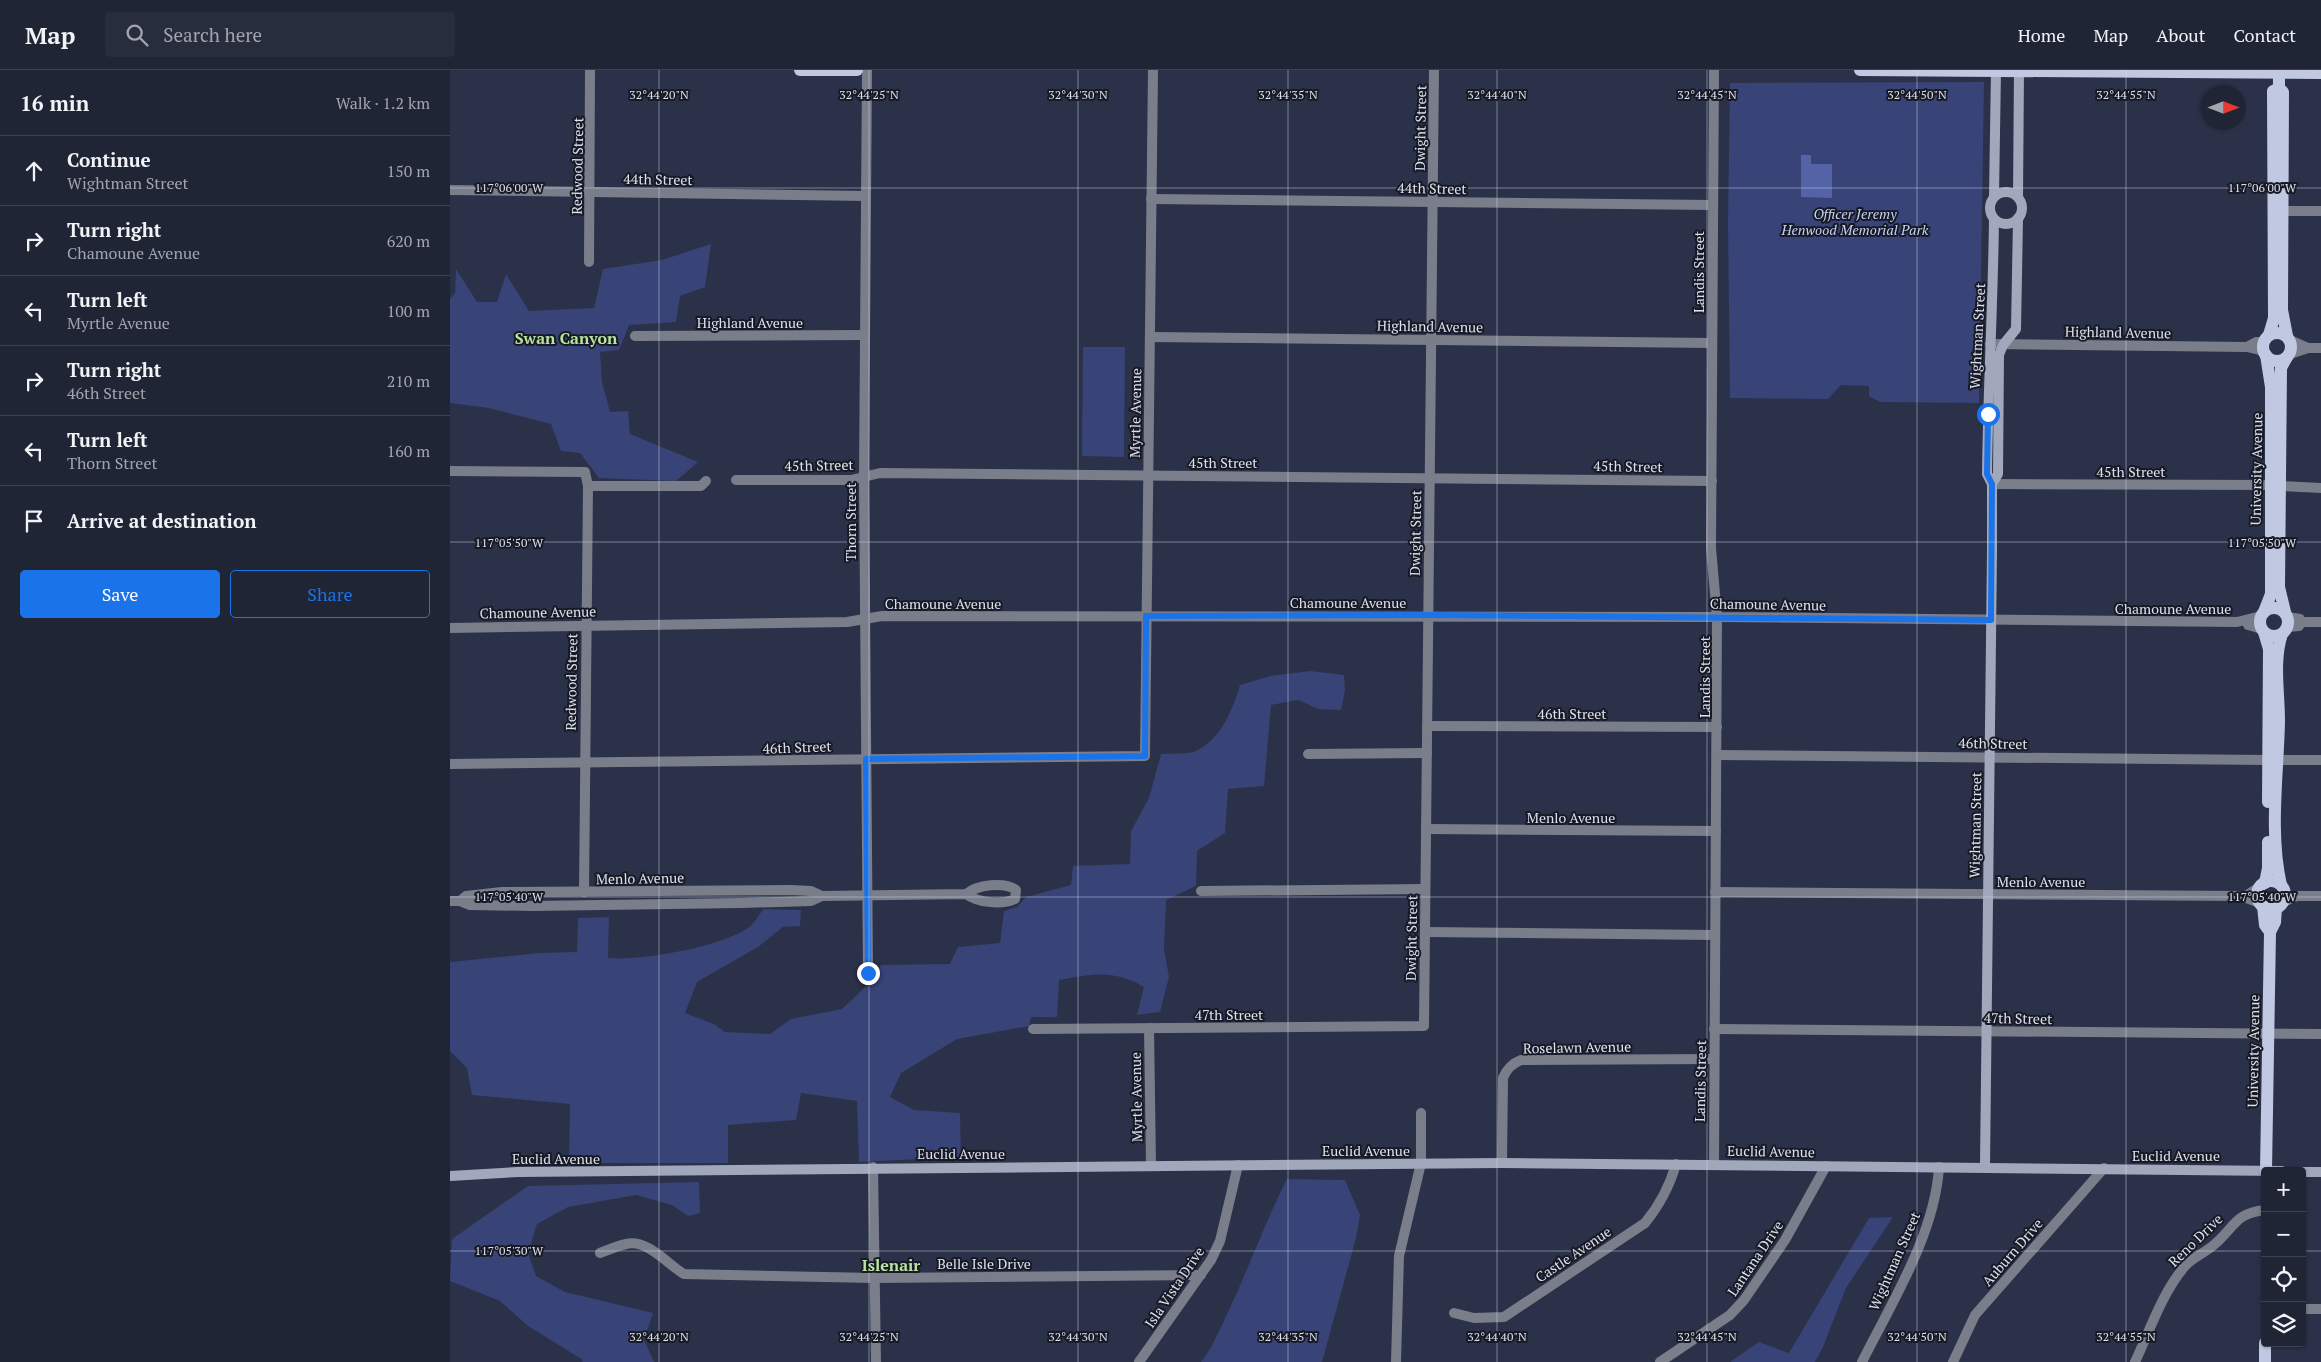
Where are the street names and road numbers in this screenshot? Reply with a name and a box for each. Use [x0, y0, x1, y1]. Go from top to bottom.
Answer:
street label: Dwight Street [1410, 84, 1430, 171]
street label: Redwood Street [567, 116, 587, 215]
street label: 44th Street [623, 169, 694, 189]
street label: 44th Street [1397, 178, 1468, 198]
street label: Landis Street [1689, 230, 1708, 313]
street label: Wightman Street [1965, 282, 1989, 390]
street label: Highland Avenue [697, 313, 803, 332]
street label: Highland Avenue [1377, 316, 1483, 336]
street label: Highland Avenue [2065, 322, 2171, 342]
street label: Myrtle Avenue [1125, 368, 1145, 458]
street label: University Avenue [2246, 412, 2266, 526]
street label: 45th Street [1188, 453, 1258, 472]
street label: 45th Street [784, 455, 855, 475]
street label: 45th Street [1593, 456, 1664, 476]
street label: 45th Street [2096, 462, 2166, 481]
street label: Thorn Street [841, 482, 860, 562]
street label: Dwight Street [1405, 489, 1425, 576]
street label: Chamoune Avenue [1290, 593, 1406, 612]
street label: Chamoune Avenue [1710, 593, 1826, 615]
street label: Chamoune Avenue [885, 594, 1001, 613]
street label: Chamoune Avenue [2115, 599, 2231, 618]
street label: Chamoune Avenue [480, 601, 596, 623]
street label: Redwood Street [561, 632, 581, 731]
street label: Landis Street [1695, 635, 1714, 718]
street label: 46th Street [1537, 704, 1607, 723]
street label: 46th Street [1958, 733, 2029, 753]
street label: 46th Street [762, 736, 833, 758]
street label: Wightman Street [1965, 771, 1985, 878]
street label: Menlo Avenue [1527, 808, 1615, 827]
street label: Menlo Avenue [596, 868, 684, 888]
street label: Menlo Avenue [1997, 872, 2085, 891]
street label: Dwight Street [1401, 894, 1421, 981]
street label: University Avenue [2243, 994, 2263, 1108]
street label: 47th Street [1195, 1005, 1264, 1024]
street label: 47th Street [1984, 1008, 2053, 1028]
street label: Roselawn Avenue [1523, 1037, 1631, 1057]
street label: Landis Street [1690, 1039, 1710, 1122]
street label: Myrtle Avenue [1126, 1052, 1146, 1142]
street label: Euclid Avenue [1322, 1141, 1410, 1160]
street label: Euclid Avenue [1727, 1141, 1815, 1161]
street label: Euclid Avenue [917, 1144, 1005, 1163]
street label: Euclid Avenue [2132, 1146, 2220, 1165]
street label: Euclid Avenue [512, 1149, 600, 1168]
street label: Wightman Street [1864, 1208, 1925, 1313]
street label: Reno Drive [2164, 1209, 2226, 1271]
street label: Auburn Drive [1977, 1214, 2047, 1290]
street label: Lantana Drive [1723, 1216, 1787, 1300]
street label: Castle Avenue [1531, 1222, 1615, 1286]
street label: Isla Vista Drive [1140, 1243, 1208, 1331]
street label: Belle Isle Drive [937, 1254, 1031, 1273]

